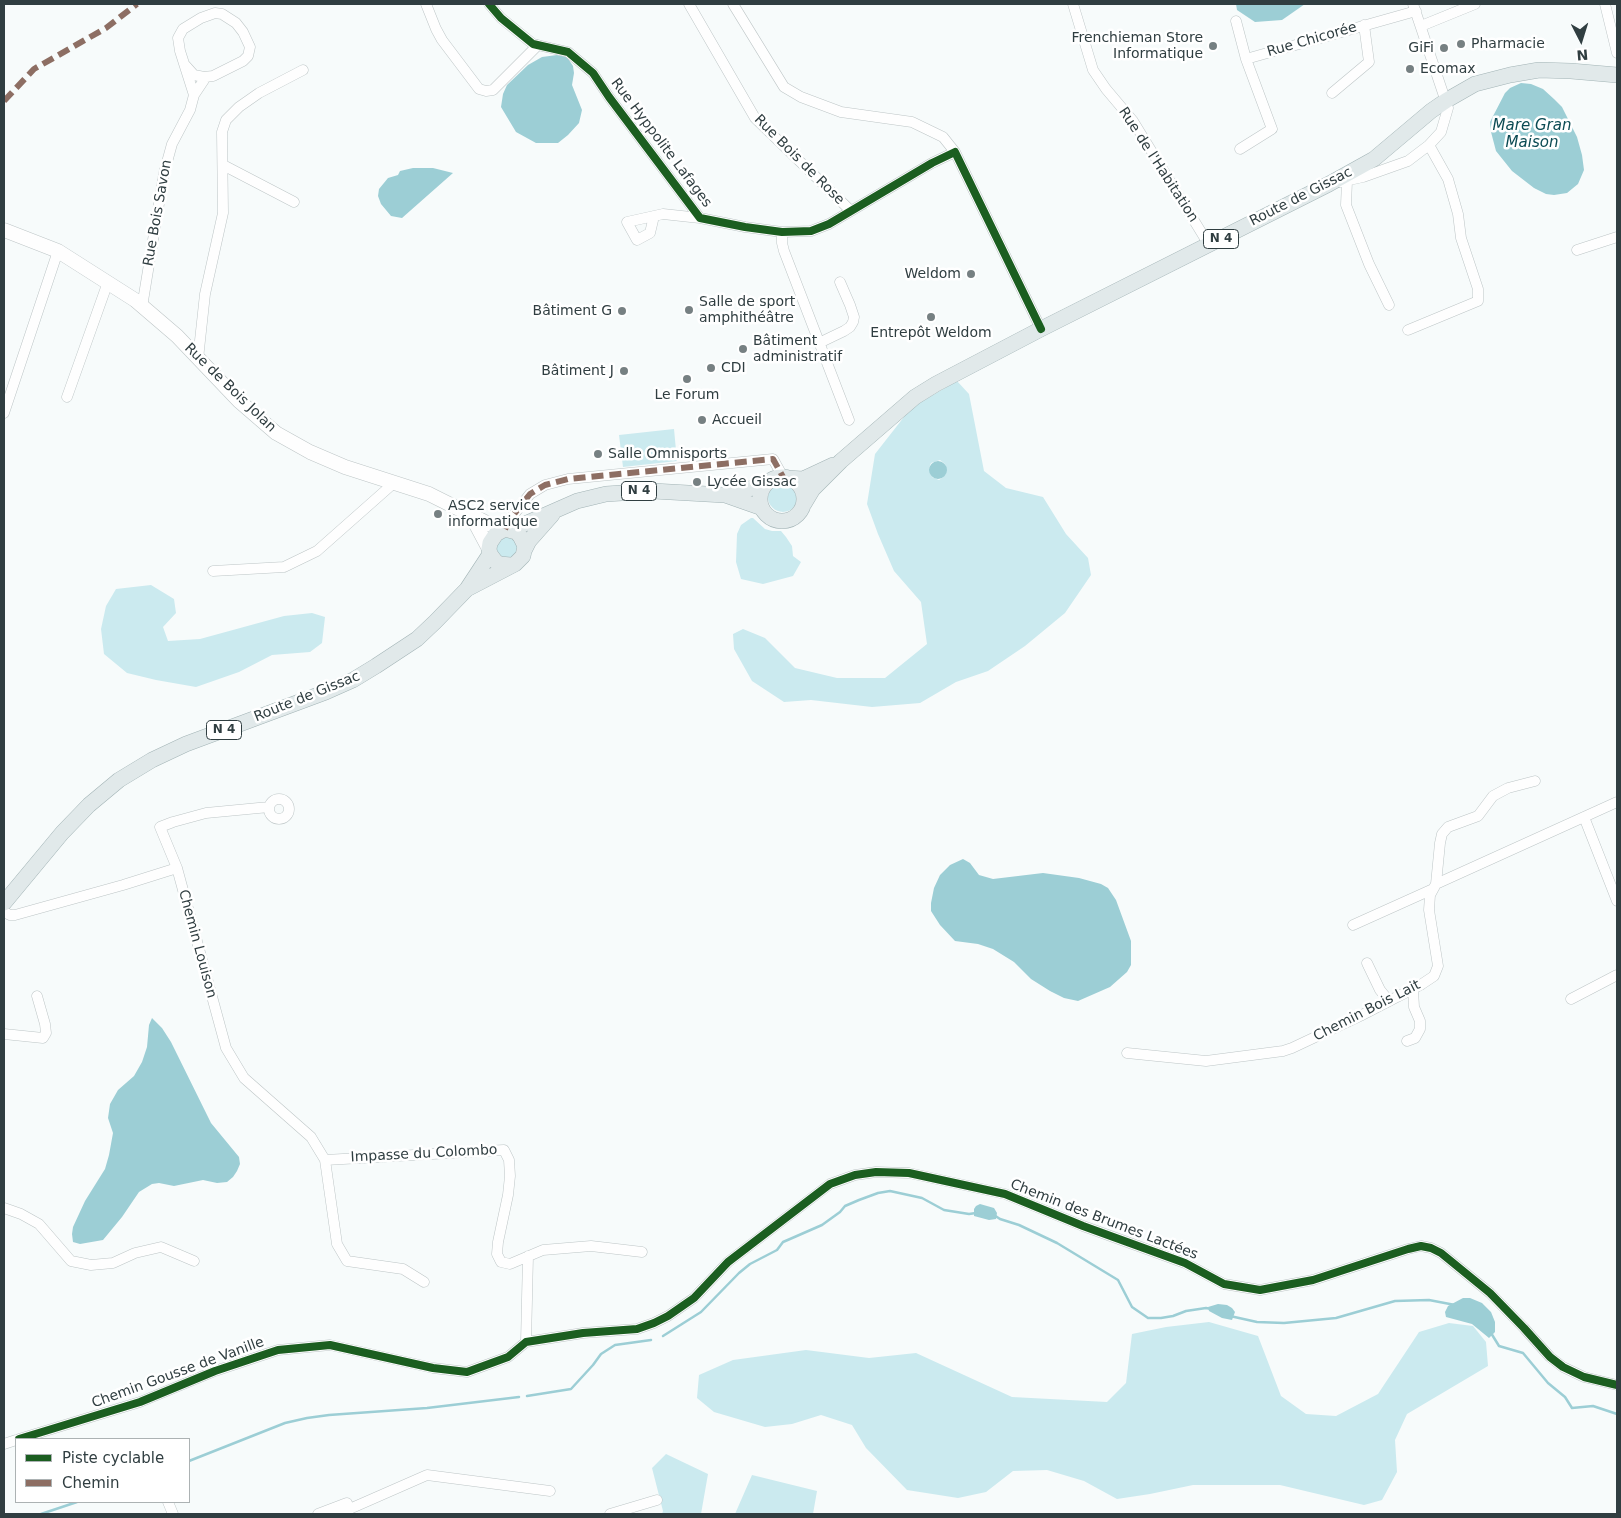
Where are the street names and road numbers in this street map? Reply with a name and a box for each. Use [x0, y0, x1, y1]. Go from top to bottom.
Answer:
street label: Rue Chicorée [1265, 19, 1359, 61]
street label: Rue Hyppolite Lafages [607, 75, 715, 211]
street label: Rue de l'Habitation [1115, 104, 1201, 226]
street label: Rue Bois de Rose [751, 112, 847, 208]
street label: Rue Bois Savon [140, 158, 176, 268]
street label: Route de Gissac [1247, 164, 1355, 230]
road number: N 4 [1204, 230, 1238, 248]
street label: Rue de Bois Jolan [181, 340, 279, 436]
road number: N 4 [622, 482, 656, 501]
street label: Route de Gissac [252, 668, 362, 726]
road number: N 4 [206, 720, 242, 740]
street label: Chemin Louison [174, 888, 220, 1000]
street label: Chemin Bois Lait [1311, 977, 1423, 1045]
street label: Impasse du Colombo [350, 1142, 498, 1166]
street label: Chemin des Brumes Lactées [1008, 1176, 1200, 1264]
street label: Chemin Gousse de Vanille [90, 1334, 266, 1412]

